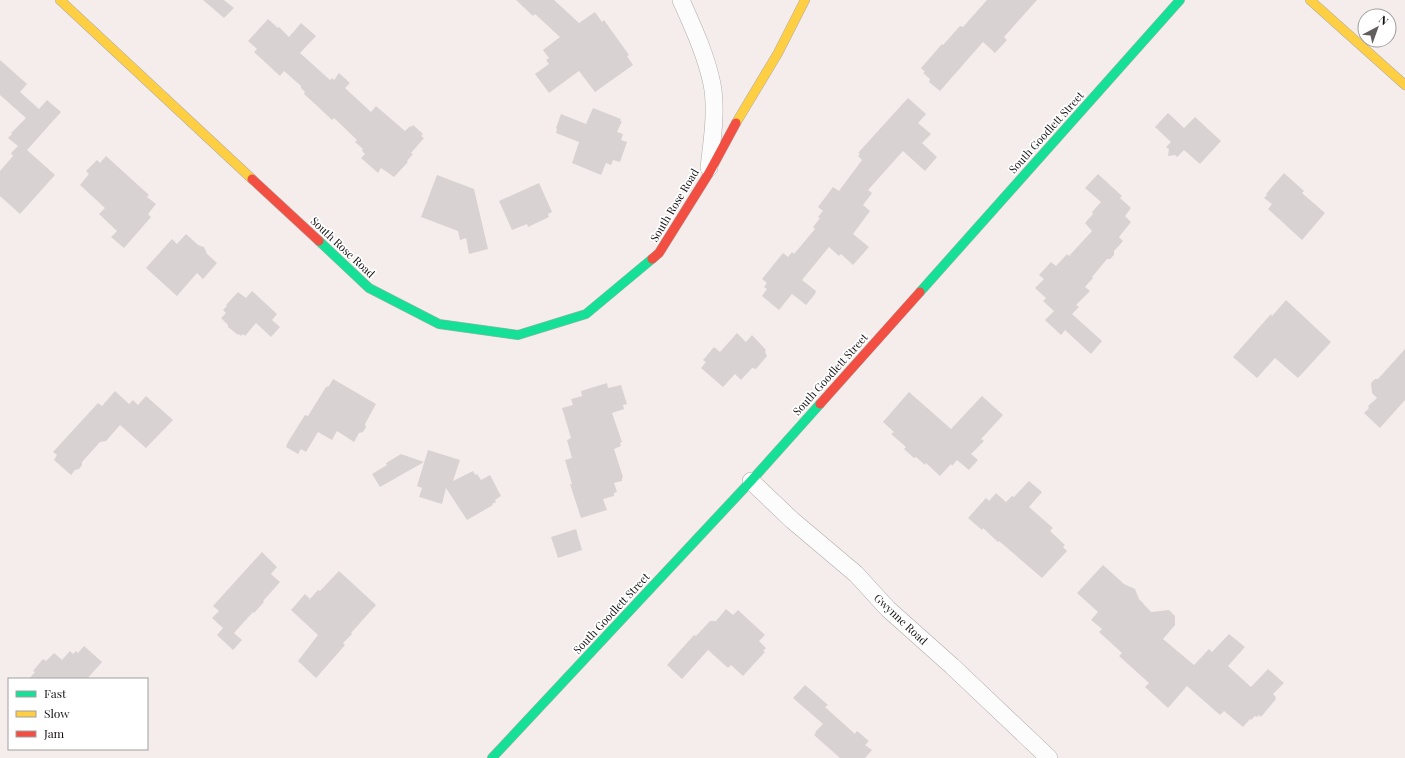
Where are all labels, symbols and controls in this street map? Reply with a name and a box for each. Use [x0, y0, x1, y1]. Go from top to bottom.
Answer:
north arrow [1357, 8, 1397, 48]
text: N [1376, 12, 1392, 28]
street label: South Goodlett Street [1005, 88, 1087, 176]
street label: South Rose Road [646, 165, 702, 244]
street label: South Rose Road [308, 213, 379, 281]
street label: South Goodlett Street [789, 330, 871, 418]
street label: South Goodlett Street [569, 569, 653, 657]
street label: Gwynne Road [871, 590, 932, 648]
legend [8, 678, 148, 750]
text: Fast [44, 685, 67, 701]
text: Slow [44, 705, 70, 721]
text: Jam [43, 725, 65, 741]

